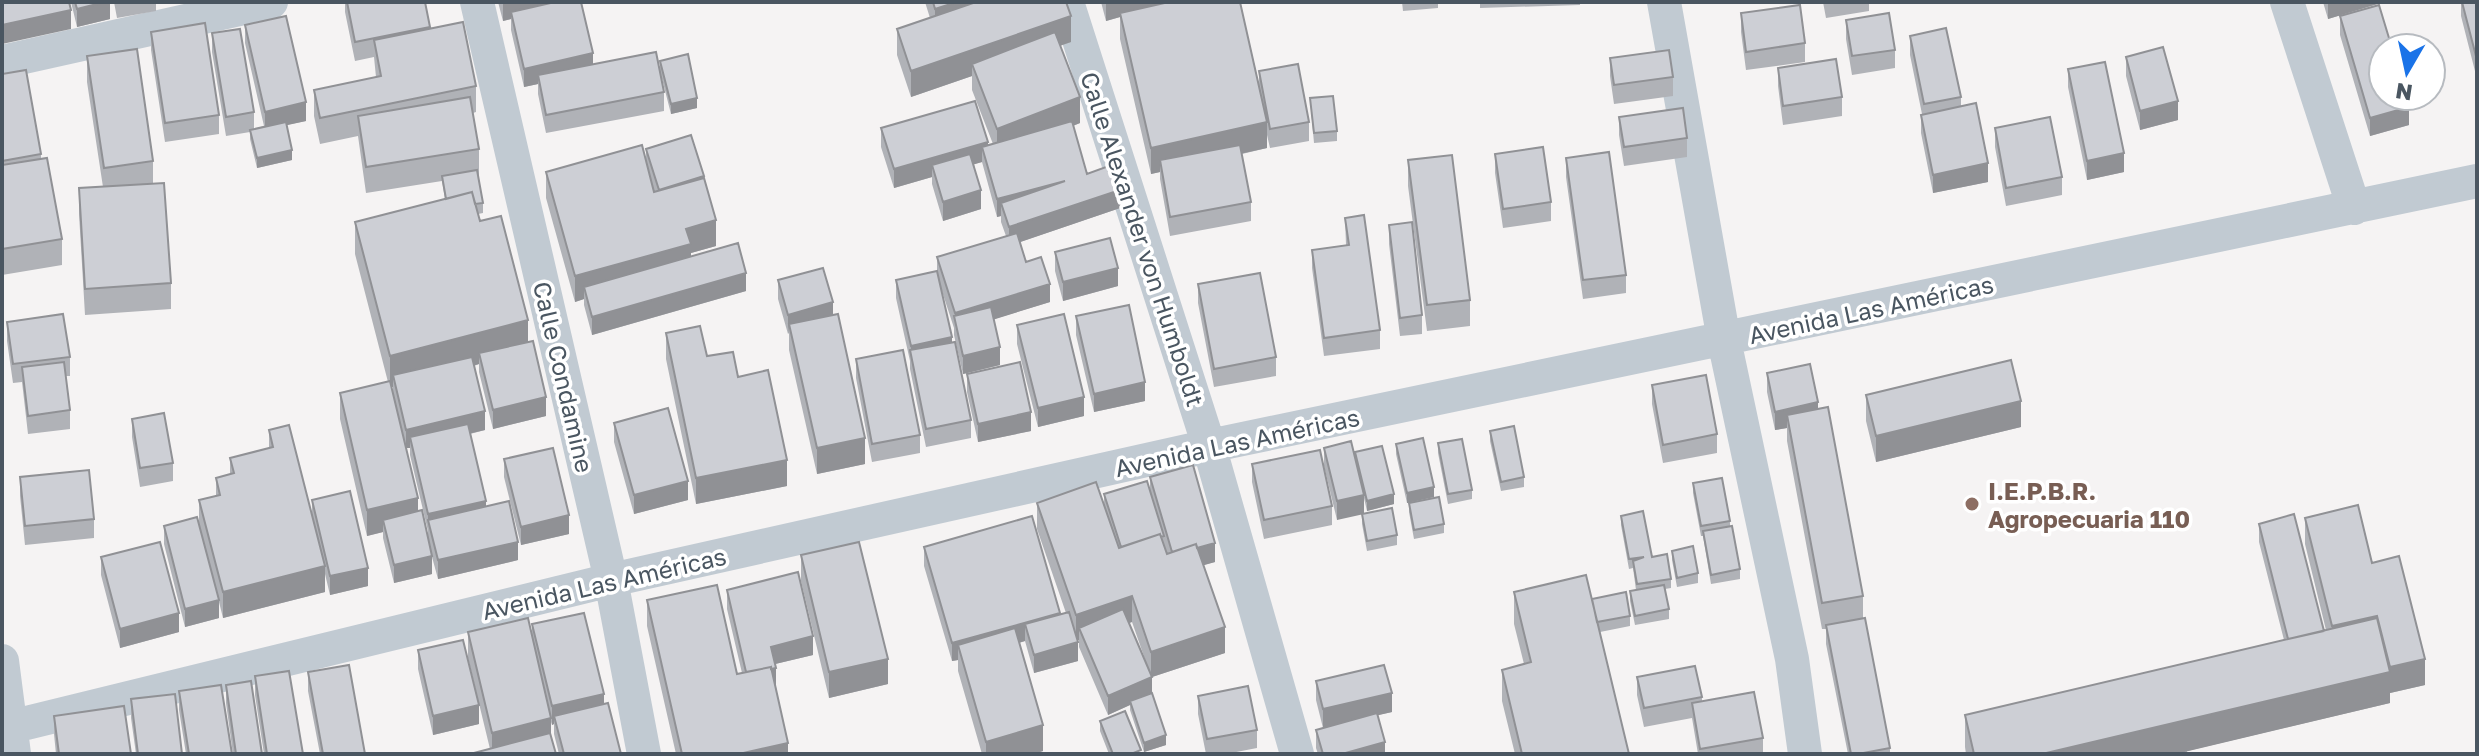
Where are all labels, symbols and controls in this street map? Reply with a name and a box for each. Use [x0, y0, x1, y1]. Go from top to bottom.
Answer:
north arrow [2367, 32, 2447, 112]
street label: Calle Alexander von Humboldt [1075, 68, 1211, 410]
text: N [2393, 78, 2414, 107]
street label: Avenida Las Américas [1746, 269, 1996, 349]
street label: Calle Condamine [528, 279, 600, 475]
street label: Avenida Las Américas [1112, 402, 1362, 482]
place label: I.E.P.B.R. Agropecuaria 110 [1988, 476, 2190, 533]
marker: I.E.P.B.R. Agropecuaria 110 [1963, 495, 1981, 513]
street label: Avenida Las Américas [479, 541, 729, 625]

